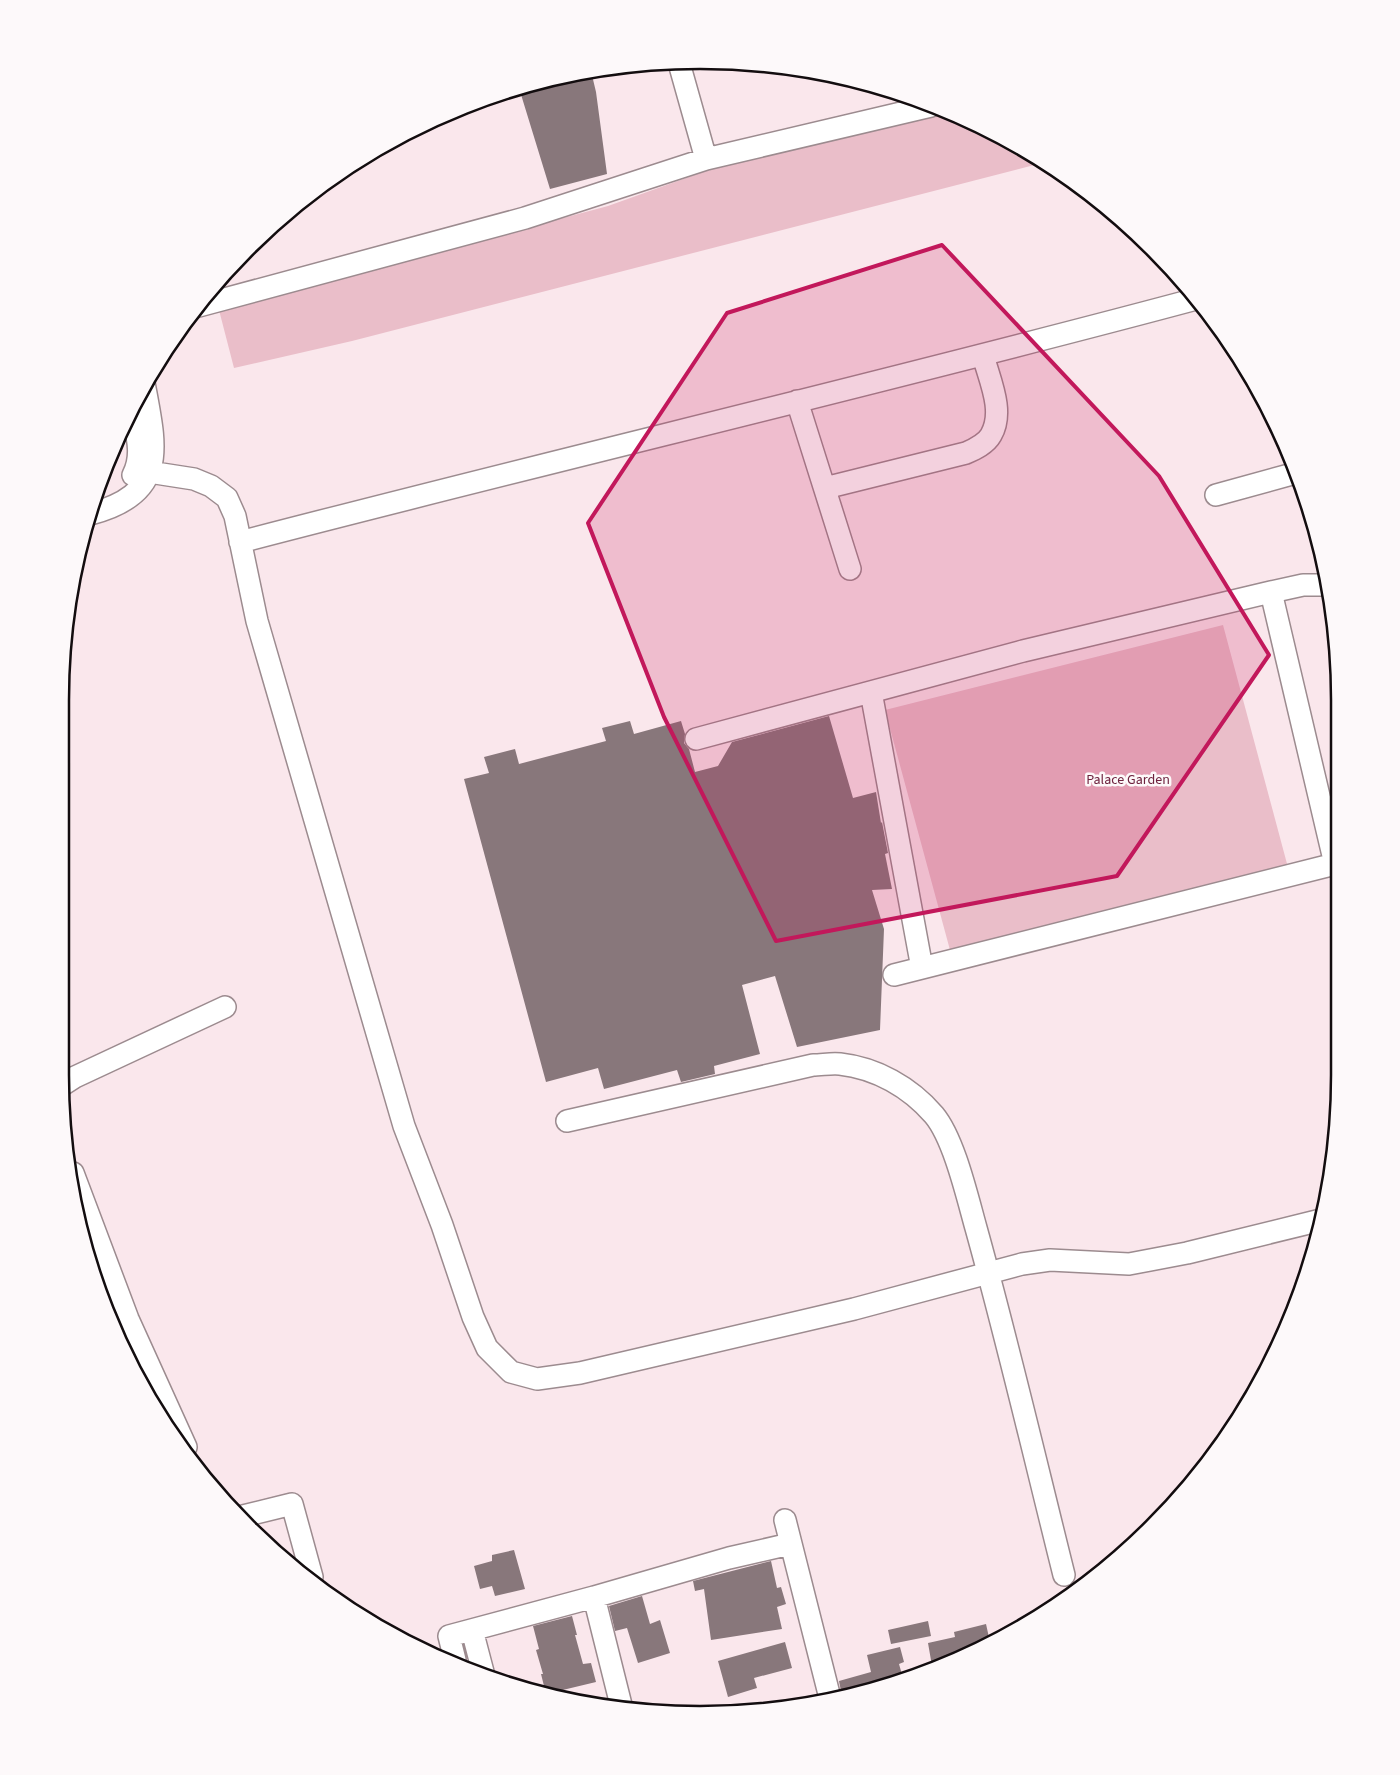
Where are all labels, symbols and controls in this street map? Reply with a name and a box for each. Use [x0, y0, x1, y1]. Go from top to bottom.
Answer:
park label: Palace Garden [1086, 770, 1170, 790]

